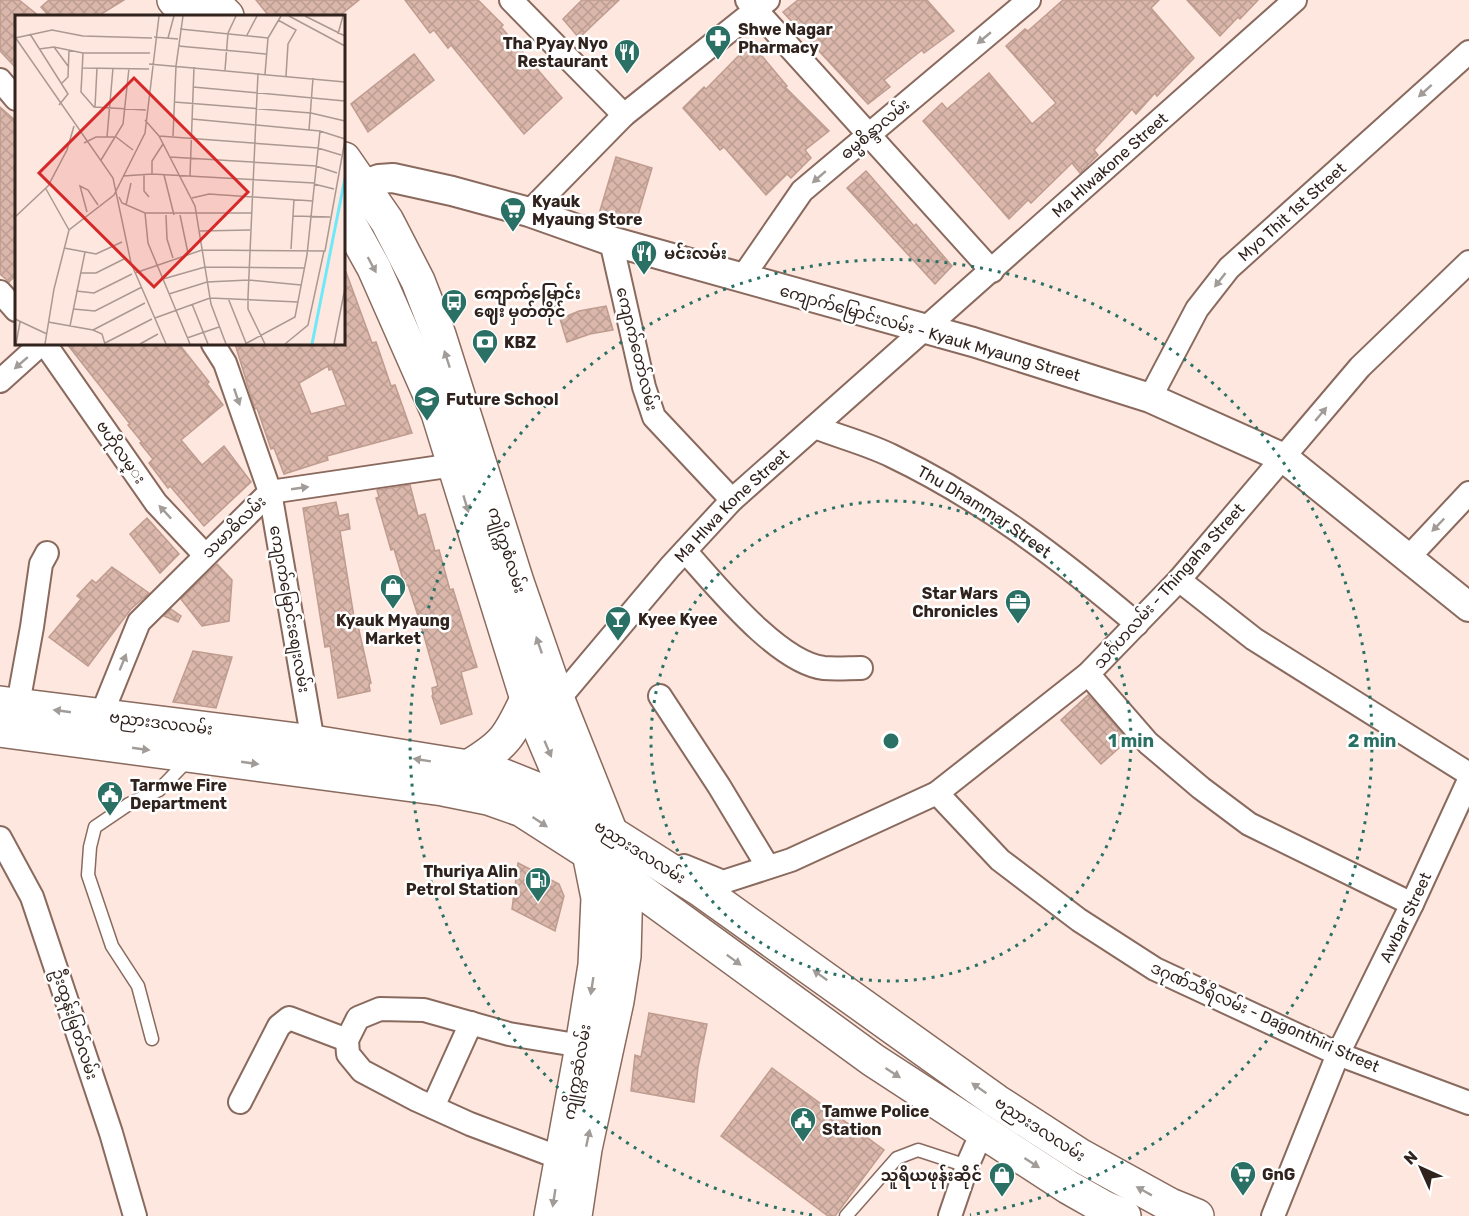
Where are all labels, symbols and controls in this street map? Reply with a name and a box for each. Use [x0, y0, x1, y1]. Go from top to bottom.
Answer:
inset map [15, 15, 345, 345]
place label: Shwe Nagar Pharmacy [738, 20, 833, 57]
pharmacy icon: Shwe Nagar Pharmacy [703, 23, 733, 61]
one-way arrow [976, 31, 992, 44]
place label: Tha Pyay Nyo Restaurant [503, 34, 609, 71]
restaurant icon: Tha Pyay Nyo Restaurant [612, 37, 642, 75]
one-way arrow [1418, 84, 1433, 97]
street label: ဓမ္မစိန္ဒာလမ်း [835, 93, 916, 167]
street label: Ma Hlwakone Street [1048, 108, 1171, 221]
street label: Myo Thit 1st Street [1234, 158, 1349, 265]
one-way arrow [812, 170, 827, 183]
place label: Kyauk Myaung Store [532, 192, 643, 229]
supermarket icon: Kyauk Myaung Store [498, 195, 528, 233]
restaurant icon: မင်းလမ်း [629, 238, 659, 276]
place label: မင်းလမ်း [664, 242, 727, 263]
one-way arrow [367, 256, 377, 273]
one-way arrow [1214, 272, 1226, 287]
street label: ကျောက်မြောင်းလမ်း - Kyauk Myaung Street [776, 279, 1083, 389]
place label: ကျောက်မြောင်း ဈေး မှတ်တိုင် [474, 282, 581, 325]
street label: ကျောက်တော်လမ်း [609, 285, 663, 414]
bus stop icon: ကျောက်မြောင်း ဈေး မှတ်တိုင် [439, 287, 469, 325]
bank icon: KBZ [470, 327, 500, 365]
place label: KBZ [504, 333, 536, 352]
one-way arrow [441, 350, 451, 368]
one-way arrow [14, 356, 29, 369]
school or university icon: Future School [412, 384, 442, 422]
one-way arrow [232, 388, 242, 406]
place label: Future School [446, 390, 558, 409]
one-way arrow [1315, 406, 1327, 421]
street label: ဗဟိုလမ္း [88, 416, 150, 490]
street label: Ma Hlwa Kone Street [670, 445, 793, 566]
street label: Thu Dhammar Street [914, 461, 1055, 561]
one-way arrow [291, 483, 310, 492]
street label: သမာဓိလမ်း [197, 490, 270, 562]
one-way arrow [462, 495, 471, 513]
street label: သင်္ဂဟလမ်း - Thingaha Street [1088, 498, 1248, 673]
street label: ကျိုက္ကစံလမ်း [480, 504, 532, 597]
one-way arrow [159, 505, 172, 520]
one-way arrow [1432, 518, 1446, 532]
street label: ကျောက်မြောင်းစျေးလမ်း [262, 524, 316, 695]
shop icon: Kyauk Myaung Market [378, 572, 408, 610]
place label: Star Wars Chronicles [912, 584, 998, 621]
office icon: Star Wars Chronicles [1003, 587, 1033, 625]
bar icon: Kyee Kyee [603, 604, 633, 642]
place label: Kyee Kyee [638, 610, 718, 629]
place label: Kyauk Myaung Market [336, 611, 450, 648]
one-way arrow [534, 636, 543, 654]
one-way arrow [118, 652, 128, 670]
street label: ဗညားဒလလမ်း [108, 705, 214, 743]
one-way arrow [53, 706, 72, 715]
text: 1 min [1108, 730, 1154, 752]
text: 2 min [1348, 730, 1396, 752]
centre of rings [881, 731, 901, 751]
one-way arrow [543, 740, 553, 758]
one-way arrow [132, 744, 151, 753]
one-way arrow [412, 755, 431, 764]
one-way arrow [241, 759, 260, 768]
place label: Tarmwe Fire Department [130, 776, 228, 813]
public building icon: Tarmwe Fire Department [95, 779, 125, 817]
street label: ဗညားဒလလမ်း [589, 815, 690, 891]
one-way arrow [532, 817, 549, 828]
place label: Thuriya Alin Petrol Station [406, 862, 518, 899]
fuel station icon: Thuriya Alin Petrol Station [523, 865, 553, 903]
street label: Awbar Street [1375, 869, 1435, 965]
one-way arrow [727, 953, 742, 965]
street label: ဒဂုဏ်သီရိလမ်း - Dagonthiri Street [1146, 956, 1383, 1081]
street label: ဦးထွန်းမြတ်လမ်း [44, 965, 104, 1083]
one-way arrow [812, 969, 828, 981]
one-way arrow [587, 976, 596, 995]
street label: ကျိုက္ကဆံလမ်း [557, 1022, 599, 1122]
one-way arrow [885, 1067, 901, 1078]
one-way arrow [971, 1083, 986, 1095]
street label: ဗညားဒလလမ်း [989, 1091, 1090, 1169]
place label: Tamwe Police Station [822, 1102, 929, 1139]
public building icon: Tamwe Police Station [788, 1105, 818, 1143]
one-way arrow [584, 1128, 593, 1147]
north arrow [1391, 1138, 1451, 1198]
text: N [1400, 1147, 1422, 1169]
one-way arrow [1023, 1157, 1040, 1168]
supermarket icon: GnG [1228, 1159, 1258, 1197]
shop icon: သူရိယဖုန်းဆိုင် [987, 1160, 1017, 1198]
place label: သူရိယဖုန်းဆိုင် [881, 1164, 982, 1189]
place label: GnG [1262, 1165, 1295, 1184]
one-way arrow [1136, 1186, 1153, 1196]
one-way arrow [549, 1189, 558, 1208]

